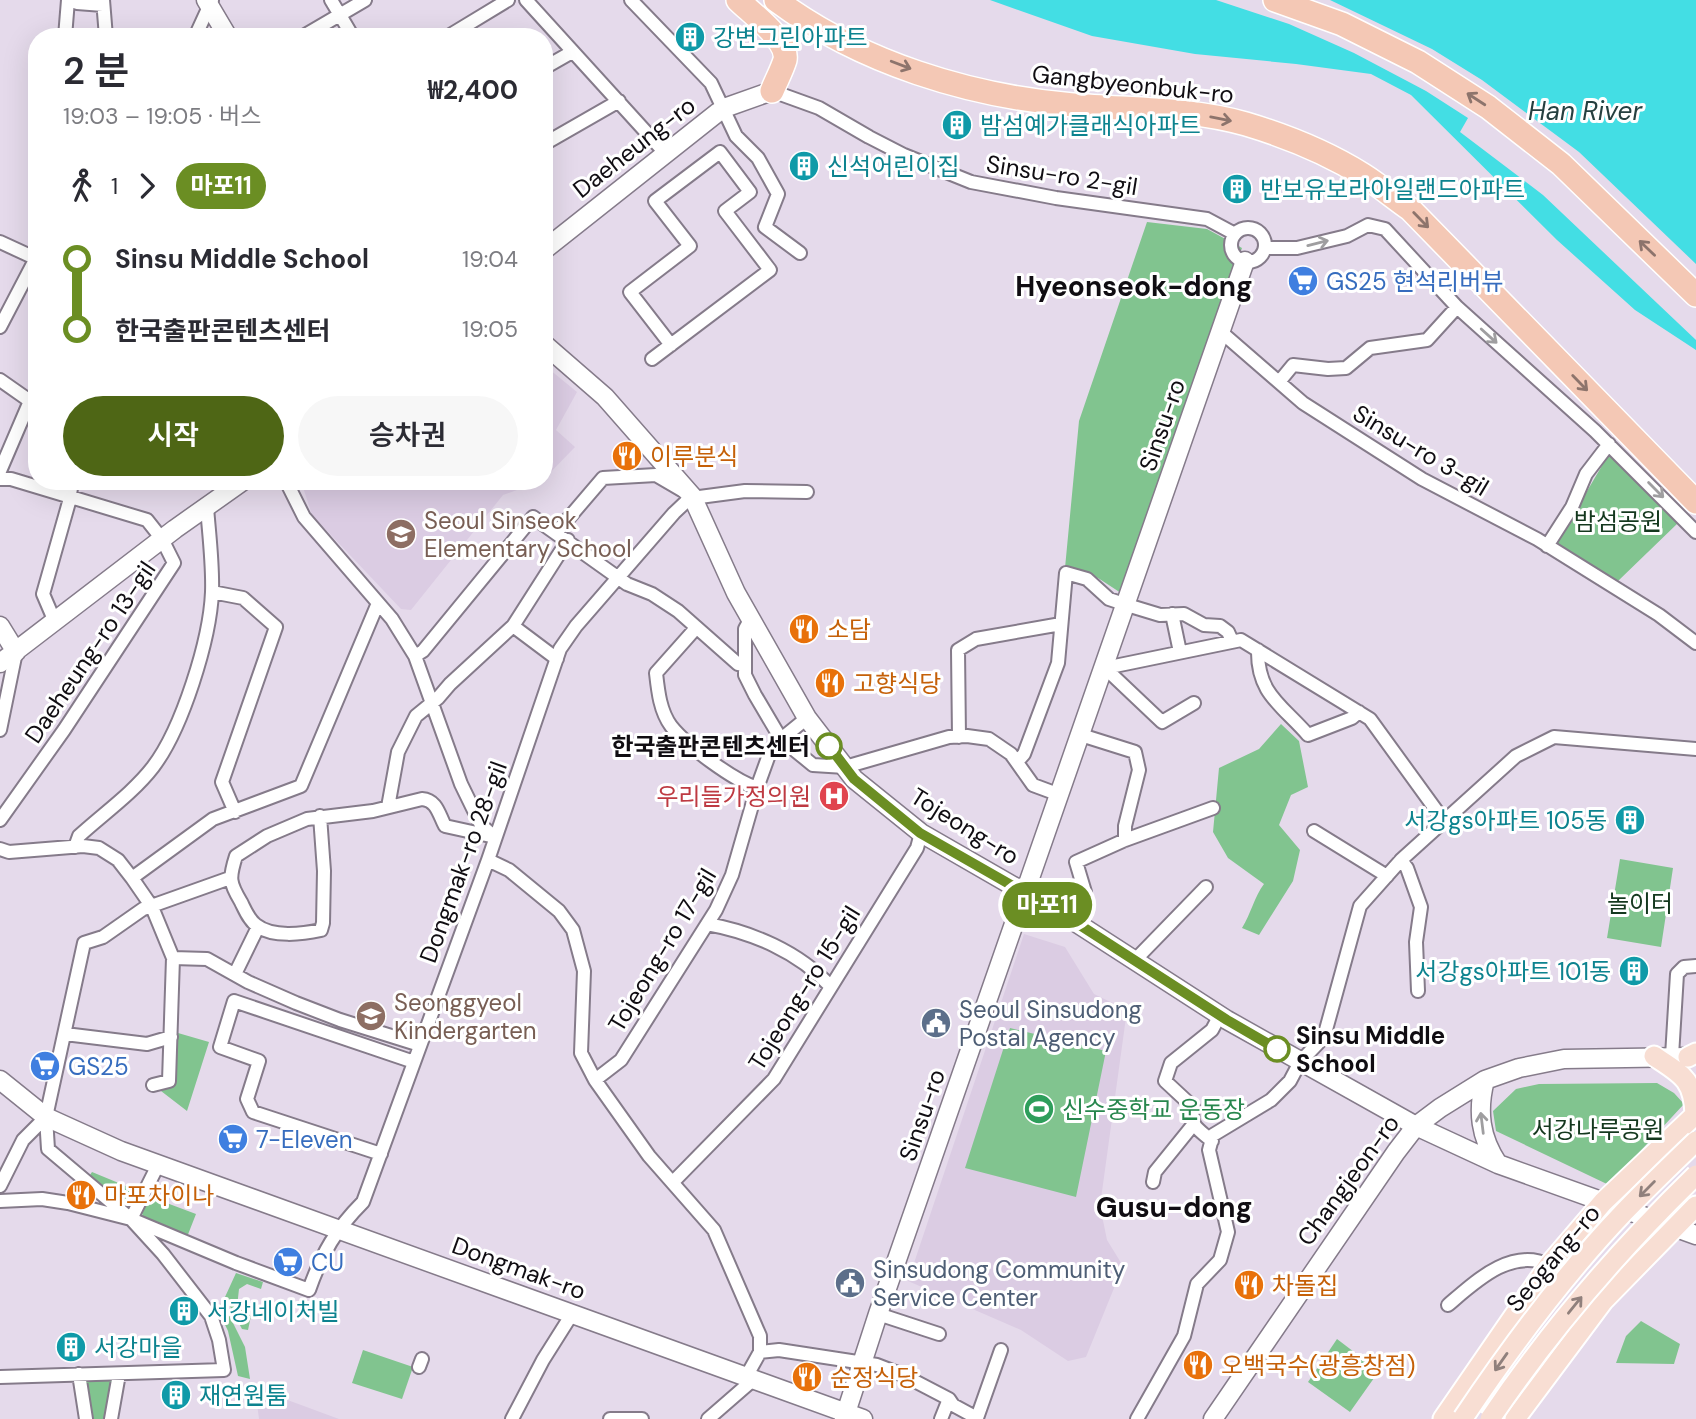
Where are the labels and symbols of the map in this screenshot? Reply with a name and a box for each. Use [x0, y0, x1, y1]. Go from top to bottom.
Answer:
building icon: 강변그린아파트 [673, 20, 707, 54]
place label: 강변그린아파트 [713, 22, 868, 53]
street label: Gangbyeonbuk-ro [1031, 58, 1235, 110]
one-way arrow [890, 60, 912, 73]
street label: Daeheung-ro [566, 89, 702, 205]
one-way arrow [1466, 91, 1486, 105]
water label: Han River [1528, 94, 1643, 128]
building icon: 밤섬예가클래식아파트 [940, 108, 974, 142]
place label: 밤섬예가클래식아파트 [980, 110, 1201, 141]
one-way arrow [1209, 113, 1232, 126]
street label: Sinsu-ro 2-gil [984, 148, 1140, 202]
building icon: 신석어린이집 [787, 149, 821, 183]
place label: 신석어린이집 [827, 151, 959, 182]
building icon: 반보유보라아일랜드아파트 [1220, 172, 1254, 206]
place label: 반보유보라아일랜드아파트 [1260, 174, 1525, 205]
one-way arrow [1412, 212, 1429, 229]
one-way arrow [1306, 236, 1329, 249]
one-way arrow [1639, 239, 1656, 256]
supermarket icon: GS25 현석리버뷰 [1286, 264, 1320, 298]
place label: GS25 현석리버뷰 [1326, 266, 1503, 297]
district label: Hyeonseok-dong [1015, 268, 1253, 305]
one-way arrow [1479, 328, 1497, 344]
one-way arrow [1572, 374, 1589, 391]
street label: Sinsu-ro [1132, 375, 1192, 475]
street label: Sinsu-ro 3-gil [1347, 397, 1495, 503]
restaurant icon: 이루분식 [610, 439, 644, 473]
place label: 이루분식 [650, 441, 738, 472]
one-way arrow [1647, 482, 1664, 499]
place label: Seoul Sinseok Elementary School [424, 505, 632, 564]
park label: 밤섬공원 [1574, 506, 1662, 537]
school or university icon: Seoul Sinseok Elementary School [384, 517, 418, 551]
street label: Daeheung-ro 13-gil [18, 555, 162, 749]
restaurant icon: 소담 [787, 612, 821, 646]
place label: 소담 [827, 614, 871, 645]
restaurant icon: 고향식당 [813, 666, 847, 700]
place label: 고향식당 [853, 668, 941, 699]
place label: 한국출판콘텐츠센터 [611, 731, 810, 762]
marker: 한국출판콘텐츠센터 [816, 733, 842, 759]
street label: Dongmak-ro 28-gil [412, 757, 514, 967]
hospital icon: 우리들가정의원 [817, 779, 851, 813]
place label: 우리들가정의원 [656, 781, 811, 812]
street label: Tojeong-ro [905, 781, 1025, 871]
building icon: 서강gs아파트 105동 [1613, 803, 1647, 837]
place label: 서강gs아파트 105동 [1404, 805, 1607, 836]
street label: Tojeong-ro 17-gil [601, 863, 723, 1037]
line badge: 마포11 [998, 882, 1096, 928]
park label: 놀이터 [1607, 888, 1673, 919]
street label: Tojeong-ro 15-gil [741, 900, 867, 1076]
building icon: 서강gs아파트 101동 [1617, 954, 1651, 988]
place label: 서강gs아파트 101동 [1415, 956, 1611, 987]
place label: Seonggyeol Kindergarten [394, 987, 537, 1046]
place label: Seoul Sinsudong Postal Agency [959, 994, 1142, 1053]
school or university icon: Seonggyeol Kindergarten [354, 999, 388, 1033]
public building icon: Seoul Sinsudong Postal Agency [919, 1006, 953, 1040]
place label: Sinsu Middle School [1296, 1020, 1445, 1079]
marker: Sinsu Middle School [1264, 1036, 1290, 1062]
supermarket icon: GS25 [28, 1049, 62, 1083]
place label: GS25 [68, 1051, 129, 1082]
street label: Sinsu-ro [892, 1065, 952, 1165]
sports icon: 신수중학교 운동장 [1022, 1092, 1056, 1126]
place label: 신수중학교 운동장 [1062, 1094, 1245, 1125]
street label: Changjeon-ro [1290, 1108, 1406, 1252]
one-way arrow [1475, 1113, 1488, 1135]
park label: 서강나루공원 [1532, 1114, 1664, 1145]
supermarket icon: 7-Eleven [216, 1122, 250, 1156]
place label: 7-Eleven [256, 1124, 353, 1155]
restaurant icon: 마포차이나 [64, 1178, 98, 1212]
place label: 마포차이나 [104, 1180, 214, 1211]
one-way arrow [1639, 1180, 1656, 1197]
district label: Gusu-dong [1096, 1189, 1252, 1226]
street label: Seogang-ro [1499, 1198, 1607, 1318]
street label: Dongmak-ro [448, 1229, 590, 1307]
supermarket icon: CU [271, 1245, 305, 1279]
place label: CU [311, 1247, 344, 1278]
place label: Sinsudong Community Service Center [873, 1254, 1125, 1313]
public building icon: Sinsudong Community Service Center [833, 1266, 867, 1300]
restaurant icon: 차돌집 [1232, 1268, 1266, 1302]
place label: 차돌집 [1272, 1270, 1338, 1301]
building icon: 서강네이처빌 [167, 1294, 201, 1328]
place label: 서강네이처빌 [207, 1296, 339, 1327]
one-way arrow [1567, 1297, 1582, 1315]
building icon: 서강마을 [54, 1330, 88, 1364]
place label: 서강마을 [94, 1332, 182, 1363]
restaurant icon: 오백국수(광흥창점) [1181, 1348, 1215, 1382]
place label: 오백국수(광흥창점) [1221, 1350, 1416, 1381]
one-way arrow [1494, 1352, 1508, 1371]
restaurant icon: 순정식당 [790, 1360, 824, 1394]
place label: 순정식당 [830, 1362, 918, 1393]
building icon: 재연원툼 [159, 1378, 193, 1412]
place label: 재연원툼 [199, 1380, 287, 1411]

